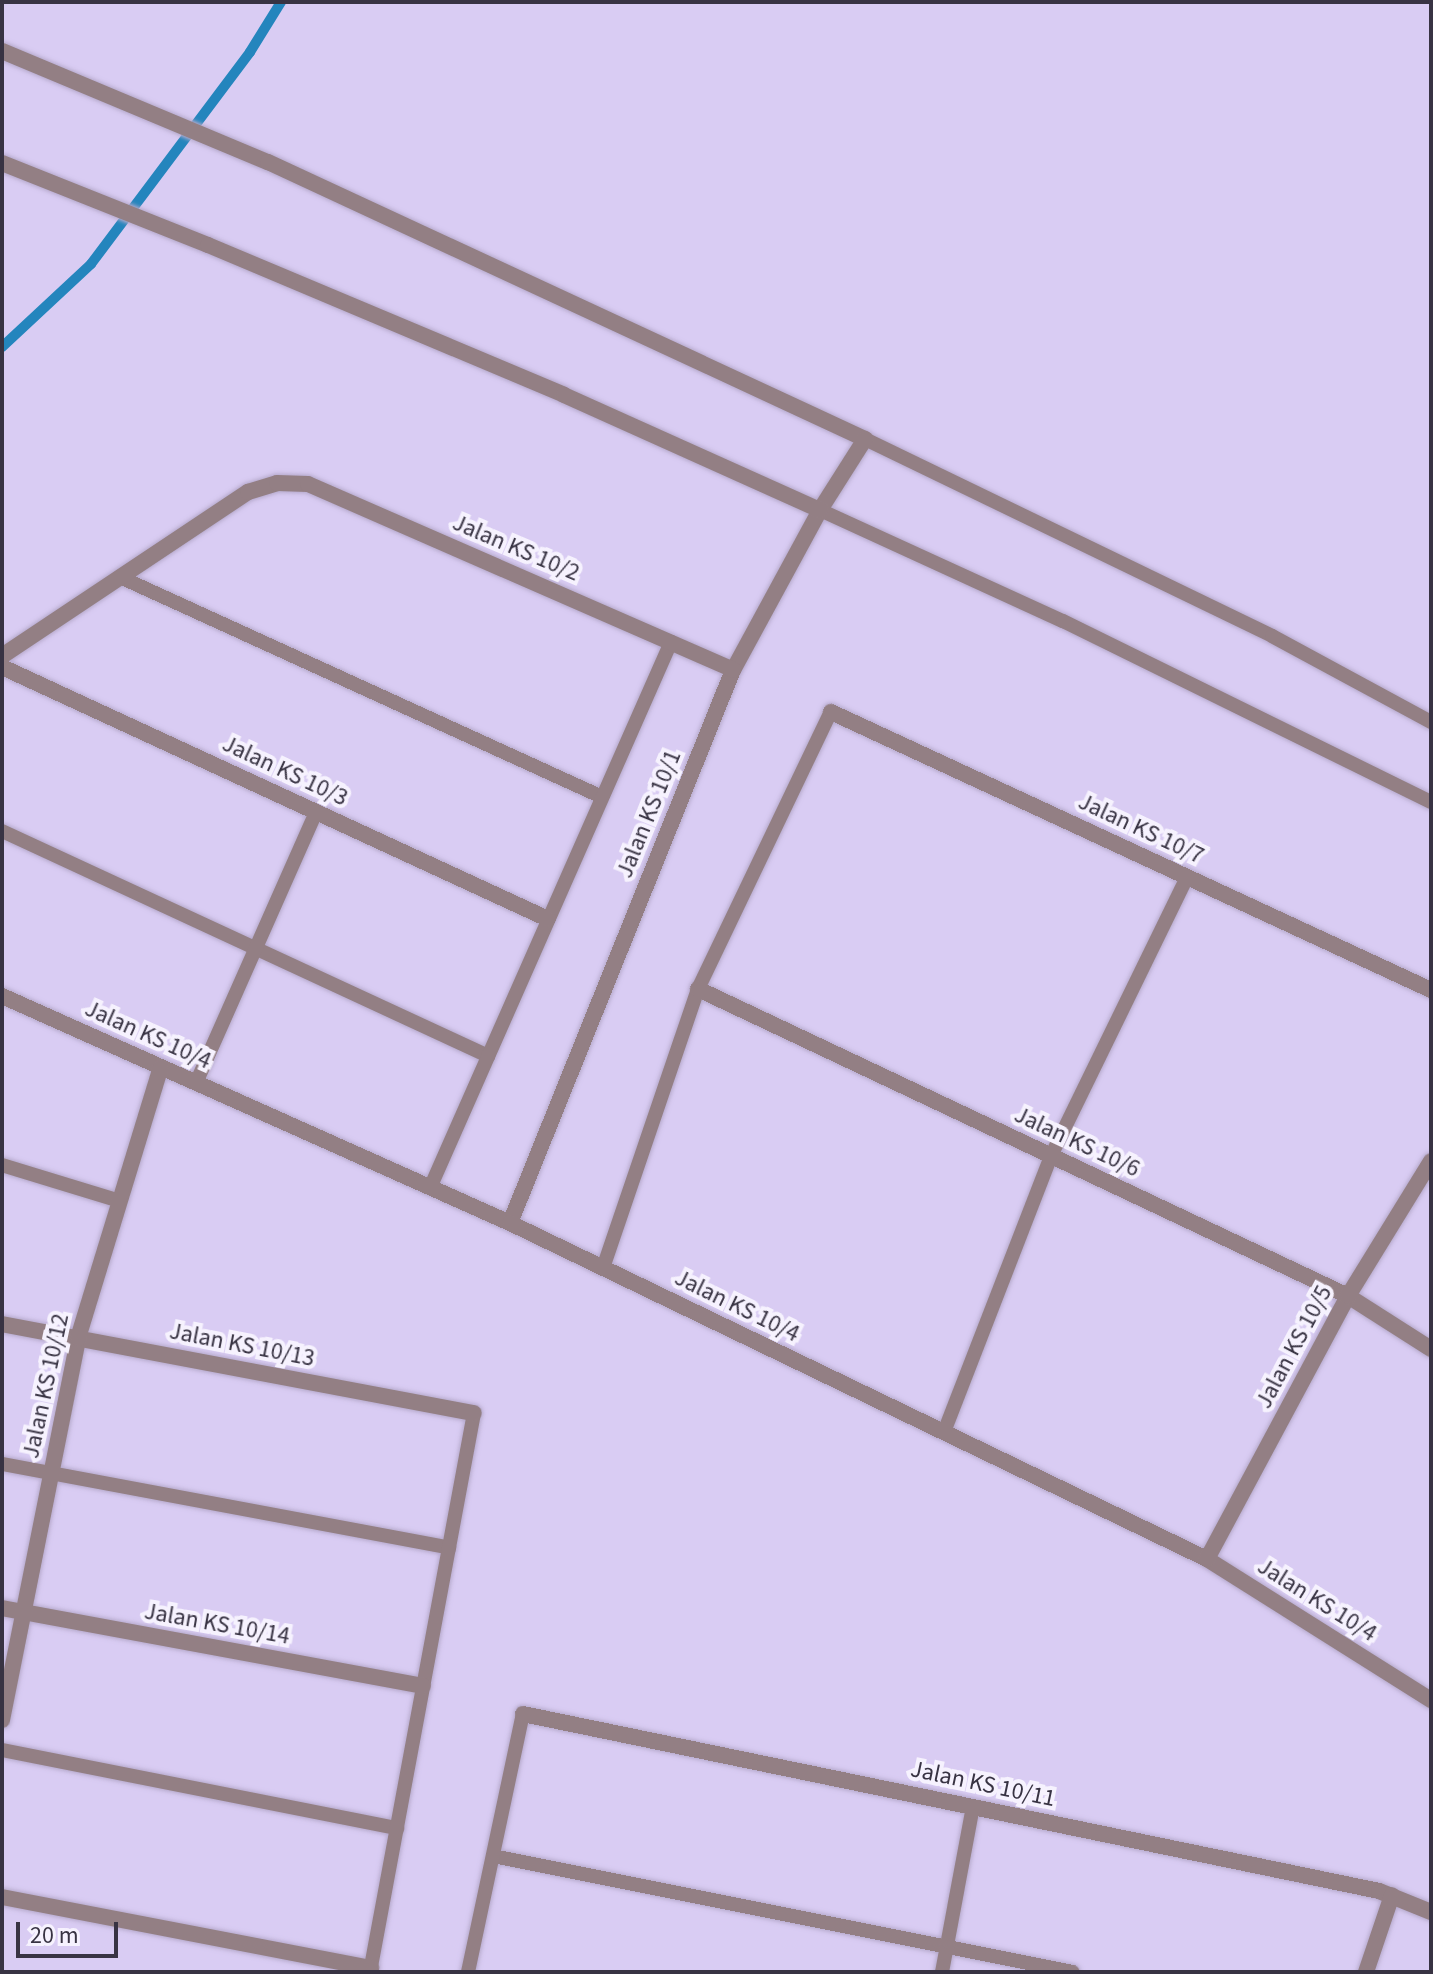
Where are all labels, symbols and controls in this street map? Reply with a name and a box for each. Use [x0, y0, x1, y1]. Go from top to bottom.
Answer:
street label: Jalan KS 10/2 [448, 508, 584, 588]
street label: Jalan KS 10/3 [218, 729, 352, 813]
street label: Jalan KS 10/1 [610, 746, 688, 882]
street label: Jalan KS 10/7 [1074, 787, 1208, 871]
street label: Jalan KS 10/4 [80, 994, 216, 1076]
street label: Jalan KS 10/6 [1010, 1100, 1144, 1184]
street label: Jalan KS 10/4 [670, 1263, 804, 1349]
street label: Jalan KS 10/5 [1250, 1281, 1338, 1413]
street label: Jalan KS 10/12 [17, 1311, 75, 1461]
street label: Jalan KS 10/13 [167, 1317, 317, 1373]
street label: Jalan KS 10/4 [1252, 1552, 1382, 1648]
street label: Jalan KS 10/14 [142, 1597, 292, 1651]
street label: Jalan KS 10/11 [908, 1755, 1058, 1813]
scale bar [20, 1906, 122, 1956]
text: 20 m [30, 1918, 79, 1953]

